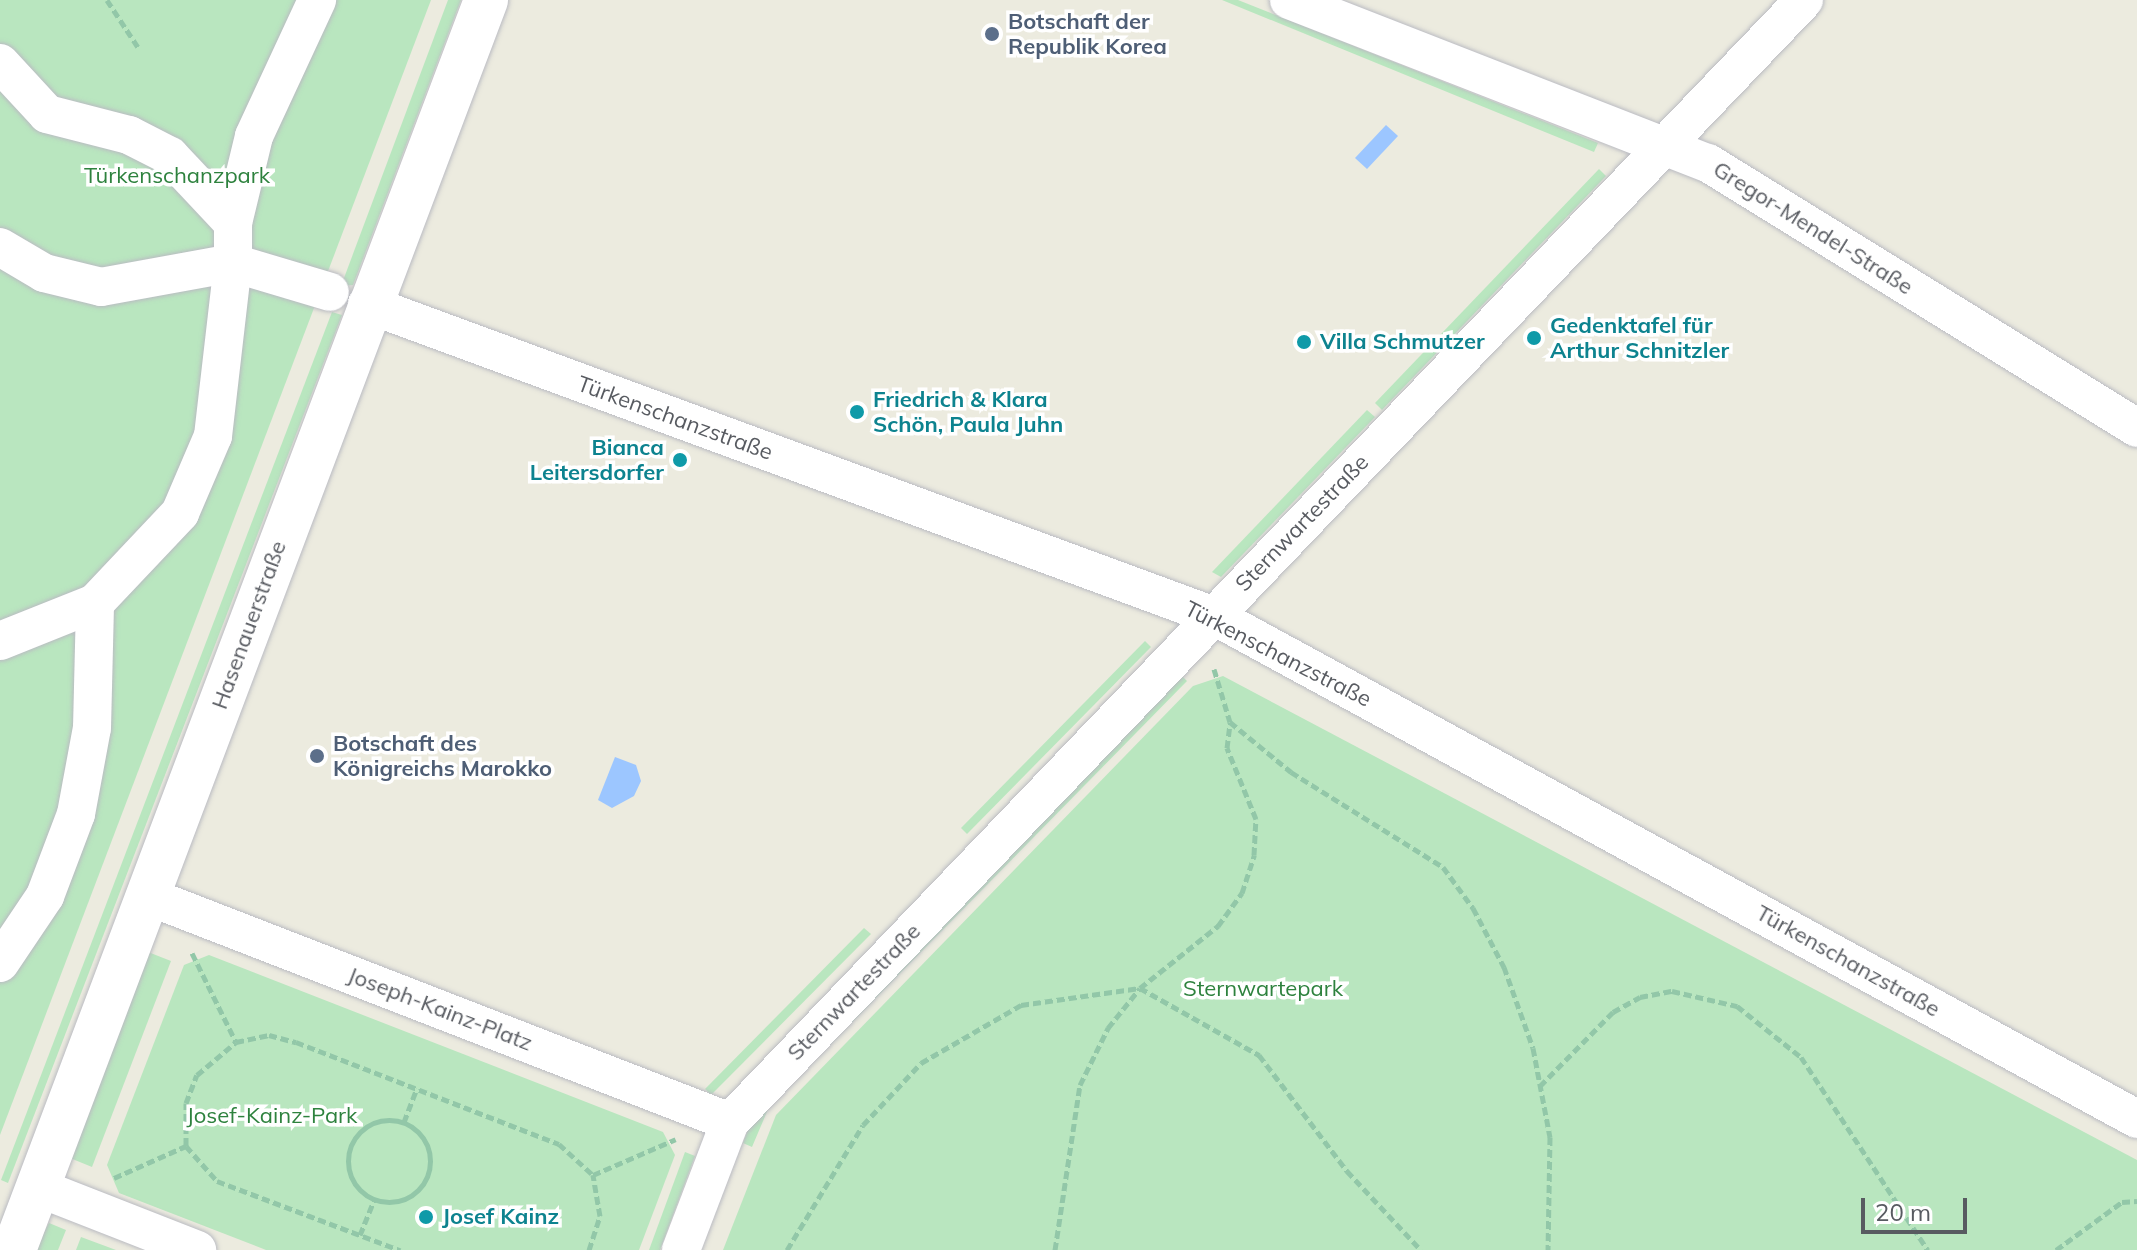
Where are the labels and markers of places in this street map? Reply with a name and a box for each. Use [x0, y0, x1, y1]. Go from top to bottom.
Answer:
place label: Botschaft der Republik Korea [1008, 8, 1167, 60]
marker: Botschaft der Republik Korea [983, 25, 1001, 43]
place label: Gedenktafel für Arthur Schnitzler [1550, 312, 1729, 364]
place label: Villa Schmutzer [1320, 329, 1485, 355]
marker: Gedenktafel für Arthur Schnitzler [1525, 329, 1543, 347]
marker: Villa Schmutzer [1295, 333, 1313, 351]
place label: Friedrich & Klara Schön, Paula Juhn [873, 386, 1063, 438]
marker: Friedrich & Klara Schön, Paula Juhn [848, 403, 866, 421]
place label: Bianca Leitersdorfer [530, 434, 664, 486]
marker: Bianca Leitersdorfer [671, 451, 689, 469]
place label: Botschaft des Königreichs Marokko [333, 730, 552, 782]
marker: Botschaft des Königreichs Marokko [308, 747, 326, 765]
place label: Josef Kainz [442, 1204, 559, 1230]
marker: Josef Kainz [417, 1208, 435, 1226]

